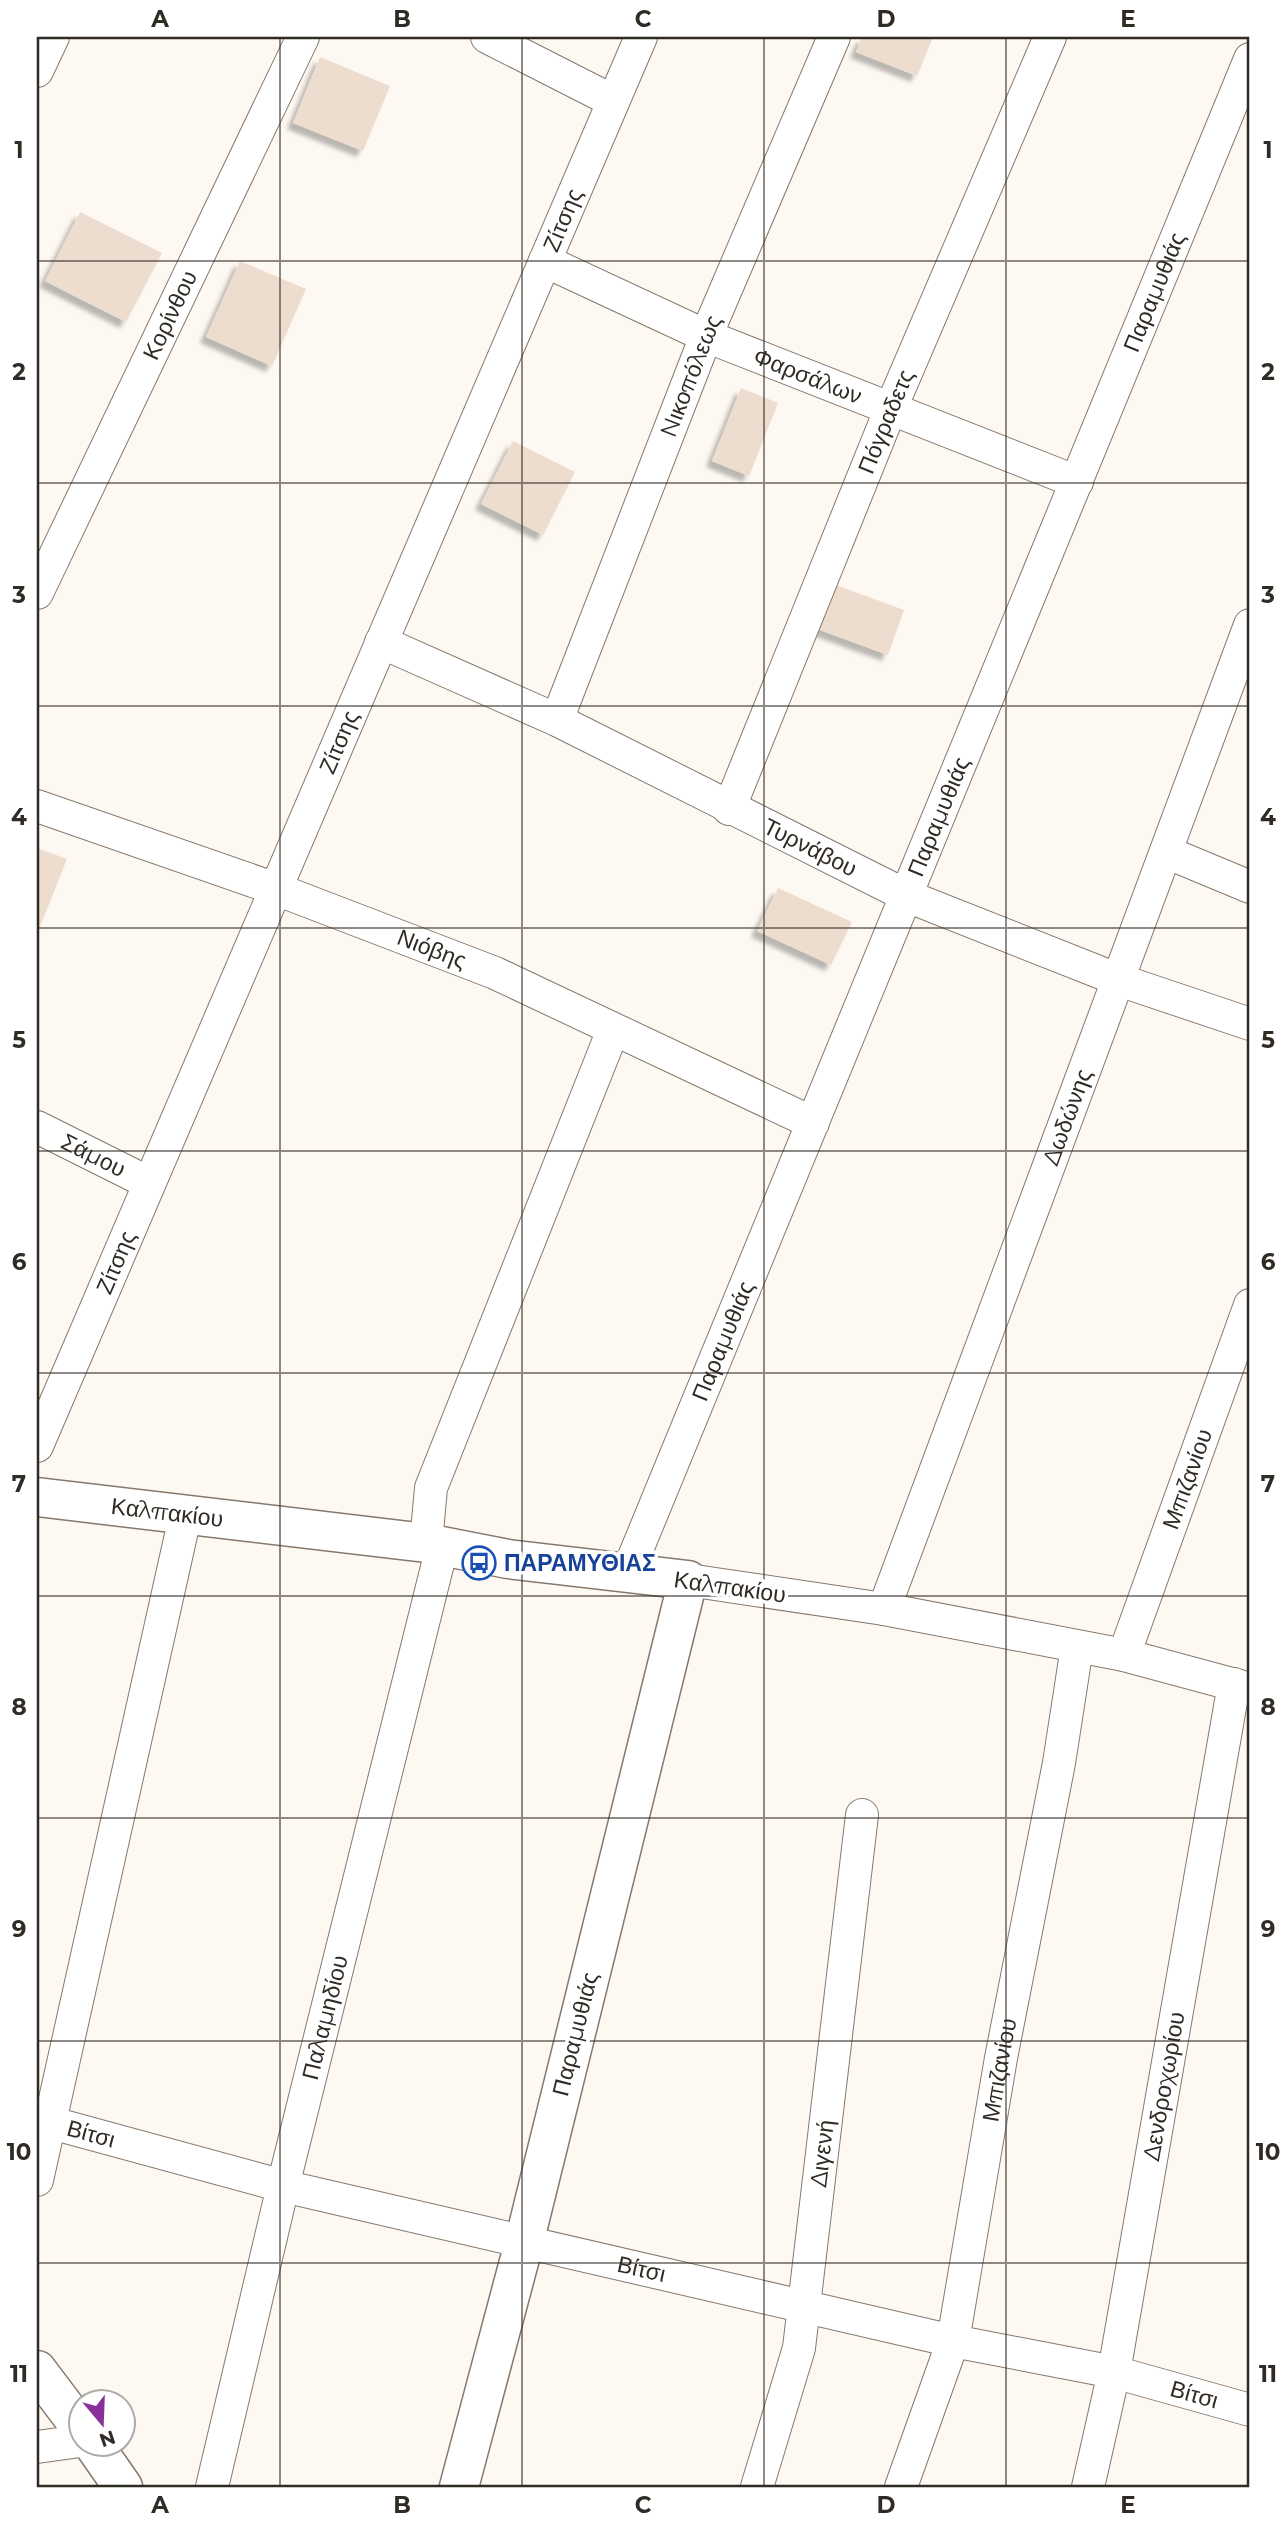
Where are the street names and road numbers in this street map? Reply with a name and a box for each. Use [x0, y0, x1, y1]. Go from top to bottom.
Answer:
street label: Ζίτσης [537, 184, 588, 256]
street label: Παραμυθιάς [1117, 228, 1191, 356]
street label: Κορίνθου [137, 266, 203, 364]
street label: Nικοπόλεως [654, 311, 727, 441]
street label: Φαρσάλων [750, 342, 866, 410]
street label: Πόγραδετς [852, 365, 920, 478]
street label: Ζίτσης [313, 706, 365, 778]
street label: Παραμυθιάς [901, 753, 976, 881]
street label: Τυρνάβου [759, 812, 862, 883]
street label: Νιόβης [393, 923, 470, 975]
street label: Δωδώνης [1036, 1065, 1098, 1169]
street label: Σάμου [56, 1127, 130, 1183]
street label: Ζίτσης [90, 1226, 142, 1298]
street label: Παραμυθιάς [686, 1277, 760, 1405]
street label: Μπιζανίου [1156, 1425, 1218, 1533]
street label: Καλπακίου [109, 1492, 225, 1533]
street label: Καλπακίου [672, 1565, 788, 1609]
street label: Παλαμηδίου [296, 1952, 354, 2083]
street label: Παραμυθιάς [546, 1969, 604, 2099]
street label: Δενδροχωρίου [1137, 2010, 1191, 2163]
street label: Μπιζανίου [976, 2016, 1023, 2124]
street label: Βίτσι [64, 2114, 118, 2154]
street label: Διγενή [804, 2118, 840, 2189]
street label: Βίτσι [615, 2250, 668, 2288]
street label: Βίτσι [1167, 2374, 1221, 2414]

